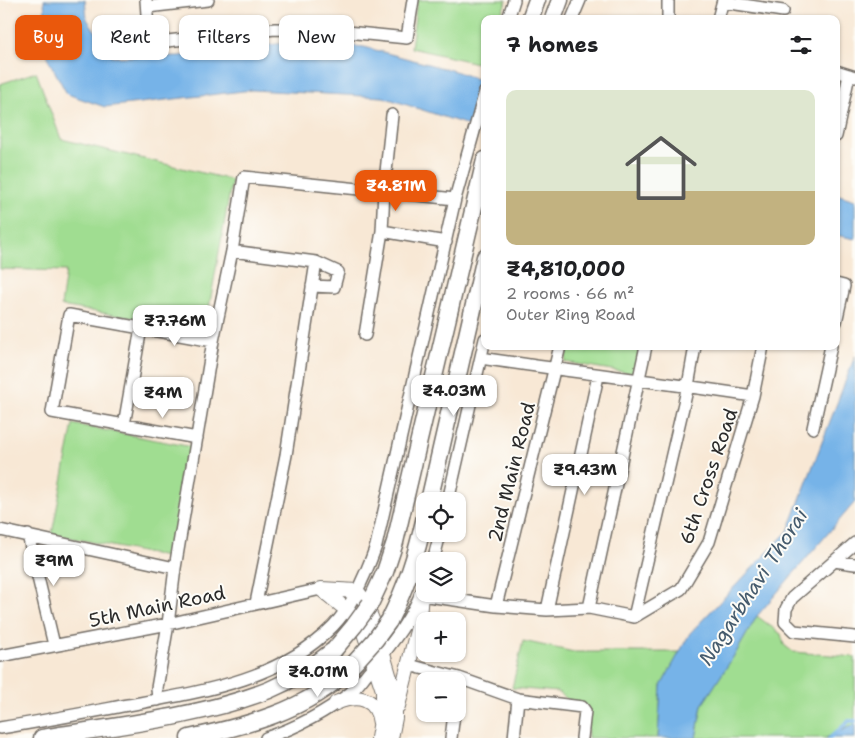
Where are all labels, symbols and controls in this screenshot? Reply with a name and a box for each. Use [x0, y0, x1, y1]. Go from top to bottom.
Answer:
chip: Buy [15, 15, 82, 60]
chip: Rent [92, 15, 169, 60]
chip: Filters [179, 15, 269, 60]
chip: New [279, 15, 354, 60]
text: 7 homes [506, 31, 598, 59]
icon: filters [787, 31, 815, 59]
icon: home [616, 123, 706, 213]
pin: ₹4.81M [355, 170, 437, 212]
text: ₹4.81M [366, 175, 426, 196]
text: ₹4,810,000 [506, 255, 625, 283]
text: 2 rooms · 66 m² [506, 283, 634, 304]
pin: ₹7.76M [134, 304, 216, 347]
text: Outer Ring Road [506, 304, 635, 325]
text: ₹7.76M [144, 310, 206, 331]
pin: ₹4.03M [413, 374, 495, 417]
pin: ₹4M [139, 376, 187, 419]
text: ₹4.03M [422, 380, 486, 401]
text: ₹4M [144, 382, 182, 403]
street label: 2nd Main Road [482, 399, 541, 545]
street label: 6th Cross Road [674, 405, 743, 547]
pin: ₹9.43M [544, 454, 626, 496]
text: ₹9.43M [553, 459, 617, 480]
map controls [416, 492, 466, 722]
button: locate [416, 492, 466, 542]
water label: Nagarbhavi Thorai [693, 503, 814, 670]
pin: ₹9M [30, 544, 78, 587]
text: ₹9M [35, 550, 73, 571]
button: layers [416, 552, 466, 602]
street label: 5th Main Road [87, 580, 228, 633]
button: + [416, 612, 466, 662]
pin: ₹4.01M [277, 656, 359, 698]
text: ₹4.01M [288, 661, 348, 682]
button: − [416, 672, 466, 722]

